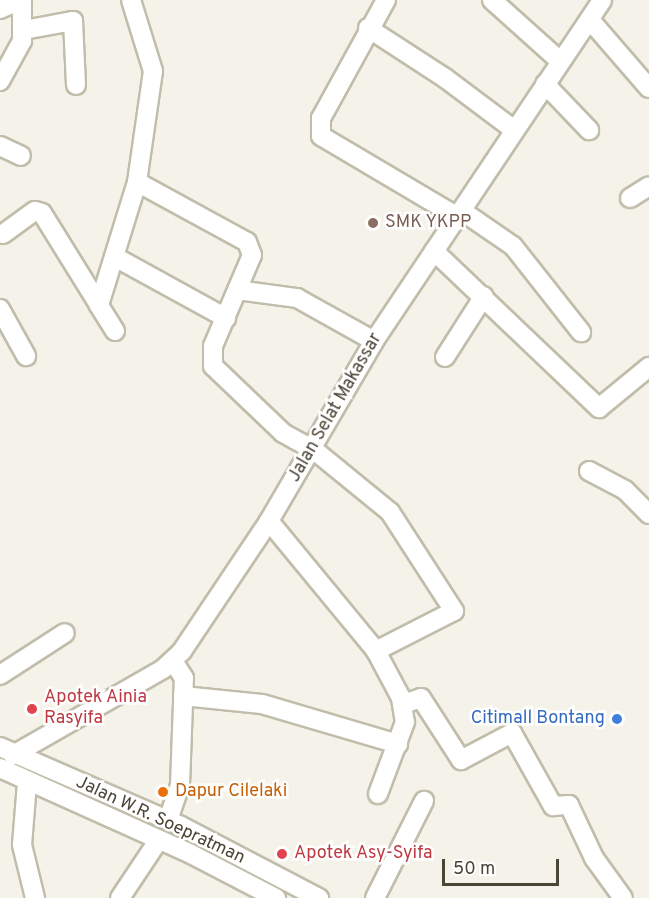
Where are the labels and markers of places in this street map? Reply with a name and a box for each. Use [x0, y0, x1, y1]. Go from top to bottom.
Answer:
place label: SMK YKPP [385, 212, 472, 234]
marker: SMK YKPP [366, 216, 380, 230]
place label: Apotek Ainia Rasyifa [44, 688, 148, 730]
marker: Apotek Ainia Rasyifa [25, 702, 39, 716]
place label: Citimall Bontang [471, 708, 605, 730]
marker: Citimall Bontang [610, 712, 624, 726]
place label: Dapur Cilelaki [175, 781, 287, 803]
marker: Dapur Cilelaki [156, 785, 170, 799]
place label: Apotek Asy-Syifa [294, 843, 433, 865]
marker: Apotek Asy-Syifa [275, 847, 289, 861]

